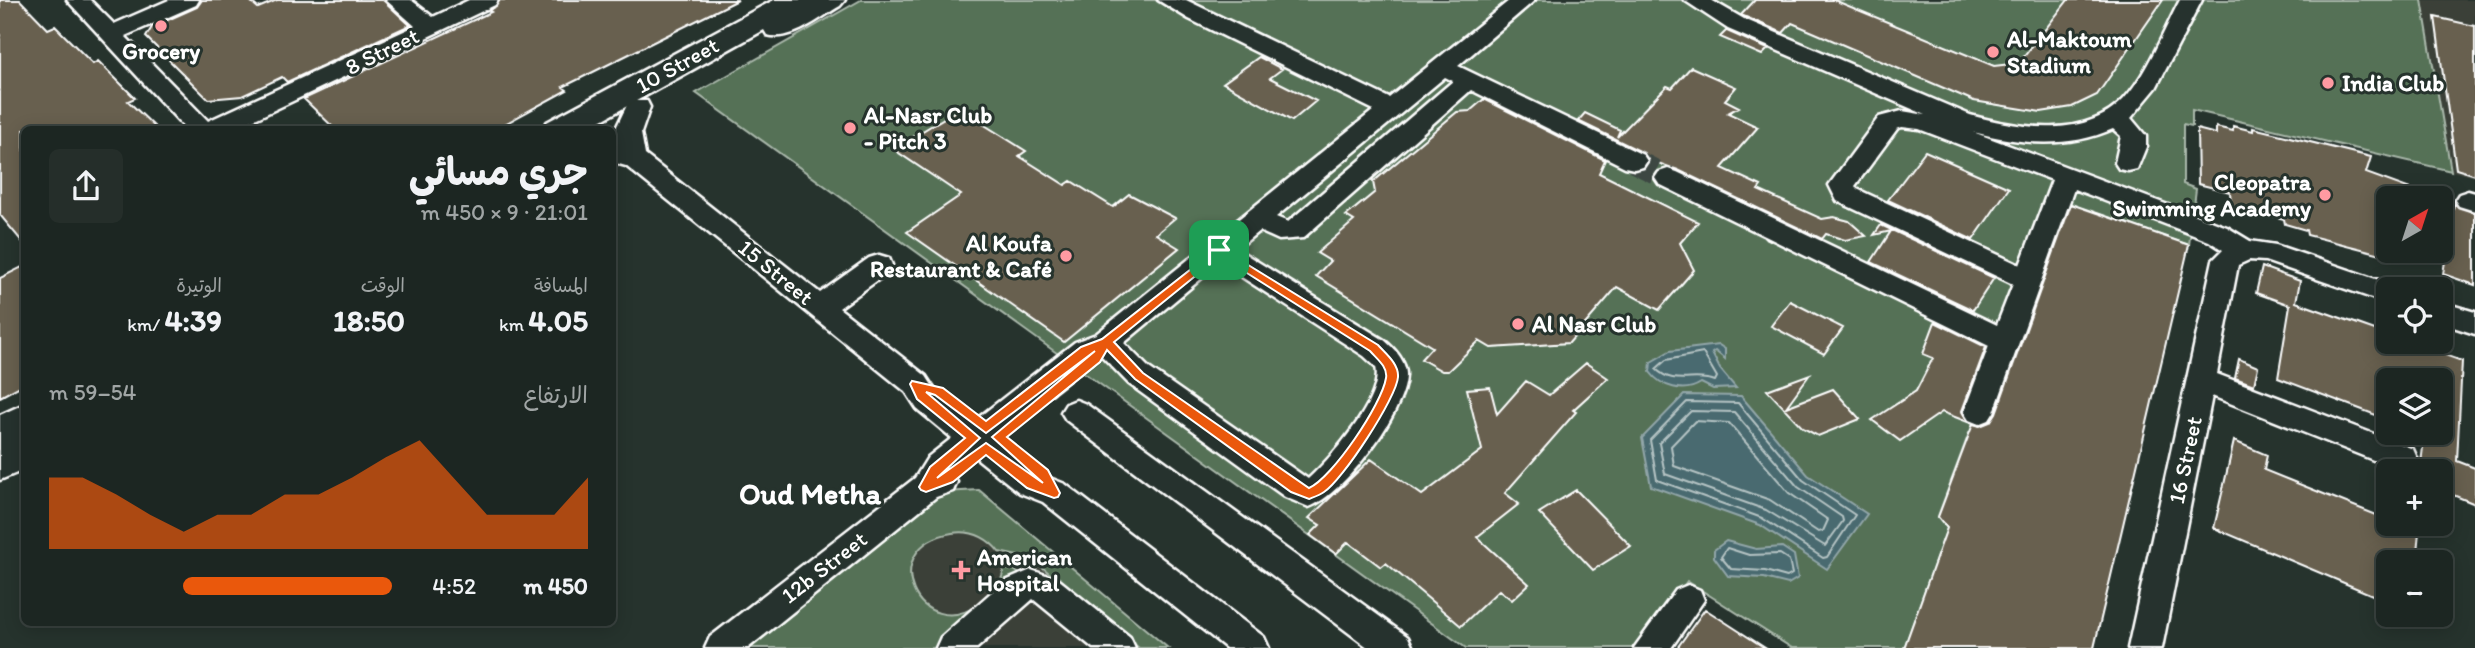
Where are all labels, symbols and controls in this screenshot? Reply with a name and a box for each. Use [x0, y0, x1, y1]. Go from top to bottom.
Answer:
marker: Grocery [153, 18, 169, 34]
street label: 8 Street [341, 21, 424, 81]
place label: Al-Maktoum Stadium [2006, 25, 2132, 79]
street label: 10 Street [630, 31, 724, 99]
place label: Grocery [122, 37, 200, 65]
marker: Al-Maktoum Stadium [1985, 44, 2001, 60]
place label: India Club [2342, 69, 2444, 97]
marker: India Club [2320, 75, 2336, 91]
place label: Al-Nasr Club - Pitch 3 [863, 101, 992, 155]
marker: Al-Nasr Club - Pitch 3 [842, 120, 858, 136]
button: share [49, 149, 123, 223]
text: جري مسائي [409, 149, 588, 195]
place label: Cleopatra Swimming Academy [2113, 168, 2312, 222]
north arrow [2376, 186, 2454, 262]
map controls [2376, 186, 2453, 627]
marker: Cleopatra Swimming Academy [2317, 187, 2333, 203]
text: 21:01 · 9 × 450 m [421, 198, 588, 226]
pin [1189, 220, 1249, 280]
place label: Al Koufa Restaurant & Café [870, 229, 1053, 283]
icon: arrive [1200, 231, 1238, 269]
street label: 15 Street [733, 233, 820, 311]
marker: Al Koufa Restaurant & Café [1058, 248, 1074, 264]
text: الوتيرة [176, 274, 222, 297]
text: الوقت [361, 274, 405, 297]
text: المسافة [534, 274, 588, 297]
button: locate [2376, 277, 2453, 354]
text: 4:39 [165, 302, 222, 339]
text: 18:50 [333, 302, 405, 339]
text: 4.05 [528, 302, 588, 339]
place label: Al Nasr Club [1531, 310, 1656, 338]
text: /km [127, 313, 165, 336]
text: km [499, 313, 528, 336]
marker: Al Nasr Club [1510, 316, 1526, 332]
button: layers [2376, 368, 2453, 445]
text: 54–59 m [49, 378, 136, 406]
text: الارتفاع [524, 381, 588, 409]
street label: 16 Street [2162, 413, 2208, 506]
button: + [2376, 459, 2453, 536]
district label: Oud Metha [739, 475, 882, 512]
street label: 12b Street [776, 525, 872, 609]
place label: American Hospital [976, 543, 1073, 597]
button: − [2376, 550, 2453, 627]
marker: American Hospital [951, 560, 971, 580]
text: 4:52 [432, 572, 476, 600]
text: 450 m [523, 572, 588, 600]

